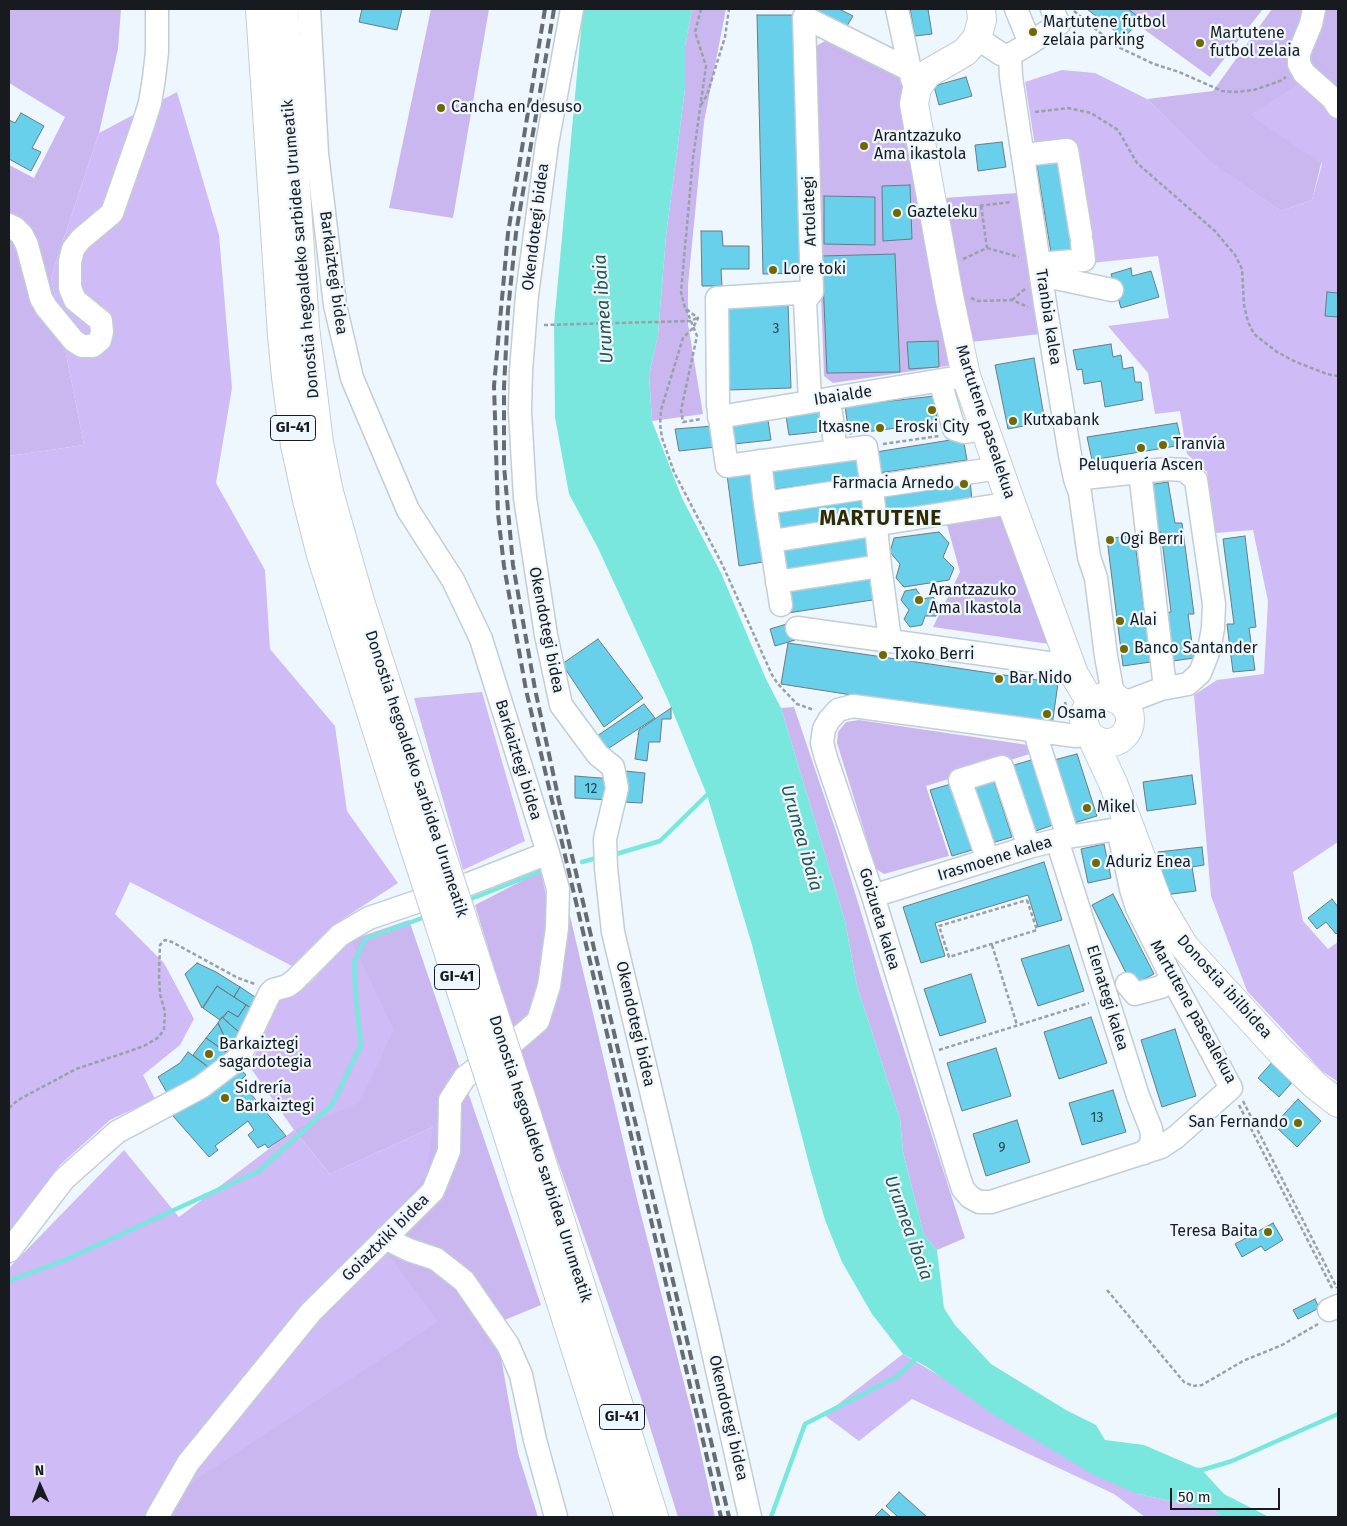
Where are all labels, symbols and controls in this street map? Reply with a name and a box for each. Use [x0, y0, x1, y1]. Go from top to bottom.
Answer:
place label: Martutene futbol zelaia parking [1043, 13, 1166, 51]
place label: Martutene futbol zelaia [1210, 24, 1300, 62]
marker: Martutene futbol zelaia parking [1027, 26, 1039, 38]
marker: Martutene futbol zelaia [1194, 37, 1206, 49]
place label: Cancha en desuso [451, 98, 582, 118]
street label: Donostia hegoaldeko sarbidea Urumeatik [278, 99, 324, 399]
marker: Cancha en desuso [435, 102, 447, 114]
place label: Arantzazuko Ama ikastola [874, 127, 966, 165]
marker: Arantzazuko Ama ikastola [858, 140, 870, 152]
street label: Okendotegi bidea [519, 162, 553, 292]
street label: Artolategi [799, 175, 821, 247]
place label: Gazteleku [907, 203, 978, 223]
marker: Gazteleku [891, 207, 903, 219]
street label: Barkaiztegi bidea [315, 210, 351, 336]
water label: Urumea ibaia [589, 254, 619, 364]
place label: Lore toki [783, 260, 846, 280]
marker: Lore toki [767, 264, 779, 276]
street label: Tranbia kalea [1031, 268, 1065, 366]
house number: 3 [773, 321, 779, 337]
street label: Martutene pasealekua [951, 343, 1019, 501]
street label: Ibaialde [812, 382, 874, 410]
marker: Eroski City [926, 404, 938, 416]
place label: Kutxabank [1023, 411, 1099, 431]
marker: Kutxabank [1007, 415, 1019, 427]
road number: GI-41 [270, 416, 316, 440]
place label: Itxasne [818, 418, 870, 438]
place label: Eroski City [895, 418, 969, 438]
marker: Itxasne [874, 422, 886, 434]
place label: Tranvía [1173, 435, 1225, 455]
marker: Tranvía [1157, 439, 1169, 451]
marker: Peluquería Ascen [1135, 442, 1147, 454]
place label: Peluquería Ascen [1079, 456, 1203, 476]
place label: Farmacia Arnedo [832, 474, 954, 494]
marker: Farmacia Arnedo [958, 478, 970, 490]
district label: MARTUTENE [818, 506, 944, 532]
place label: Ogi Berri [1120, 530, 1183, 550]
marker: Ogi Berri [1104, 534, 1116, 546]
street label: Okendotegi bidea [524, 565, 568, 695]
place label: Arantzazuko Ama Ikastola [929, 581, 1022, 619]
marker: Arantzazuko Ama Ikastola [913, 594, 925, 606]
place label: Alai [1130, 611, 1157, 631]
marker: Alai [1114, 615, 1126, 627]
street label: Donostia hegoaldeko sarbidea Urumeatik [360, 628, 472, 920]
place label: Banco Santander [1134, 639, 1258, 659]
marker: Banco Santander [1118, 643, 1130, 655]
place label: Txoko Berri [893, 645, 975, 665]
marker: Txoko Berri [877, 649, 889, 661]
place label: Bar Nido [1009, 669, 1072, 689]
marker: Bar Nido [993, 673, 1005, 685]
street label: Barkaiztegi bidea [491, 697, 545, 823]
place label: Osama [1057, 704, 1107, 724]
marker: Osama [1041, 708, 1053, 720]
house number: 12 [585, 781, 597, 797]
water label: Urumea ibaia [776, 782, 826, 894]
place label: Mikel [1097, 798, 1135, 818]
marker: Mikel [1081, 802, 1093, 814]
street label: Irasmoene kalea [935, 832, 1055, 886]
place label: Aduriz Enea [1106, 853, 1191, 873]
marker: Aduriz Enea [1090, 857, 1102, 869]
street label: Goizueta kalea [854, 866, 904, 972]
street label: Donostia ibilbidea [1172, 931, 1276, 1043]
street label: Martutene pasealekua [1146, 937, 1240, 1087]
street label: Elenategi kalea [1082, 943, 1132, 1053]
street label: Okendotegi bidea [611, 959, 659, 1089]
road number: GI-41 [434, 964, 480, 990]
street label: Donostia hegoaldeko sarbidea Urumeatik [484, 1013, 596, 1305]
place label: Barkaiztegi sagardotegia [219, 1035, 312, 1073]
marker: Barkaiztegi sagardotegia [203, 1048, 215, 1060]
place label: Sidrería Barkaiztegi [235, 1079, 315, 1117]
marker: Sidrería Barkaiztegi [219, 1092, 231, 1104]
house number: 13 [1090, 1110, 1104, 1126]
place label: San Fernando [1188, 1113, 1288, 1133]
marker: San Fernando [1292, 1117, 1304, 1129]
house number: 9 [998, 1140, 1006, 1156]
water label: Urumea ibaia [879, 1173, 937, 1283]
street label: Goiaztxiki bidea [338, 1190, 434, 1286]
place label: Teresa Baita [1170, 1222, 1258, 1242]
marker: Teresa Baita [1262, 1226, 1274, 1238]
street label: Okendotegi bidea [704, 1353, 752, 1483]
road number: GI-41 [600, 1404, 644, 1430]
north arrow [15, 1461, 65, 1511]
text: N [35, 1462, 44, 1479]
scale bar [1172, 1478, 1282, 1510]
text: 50 m [1178, 1488, 1211, 1506]

